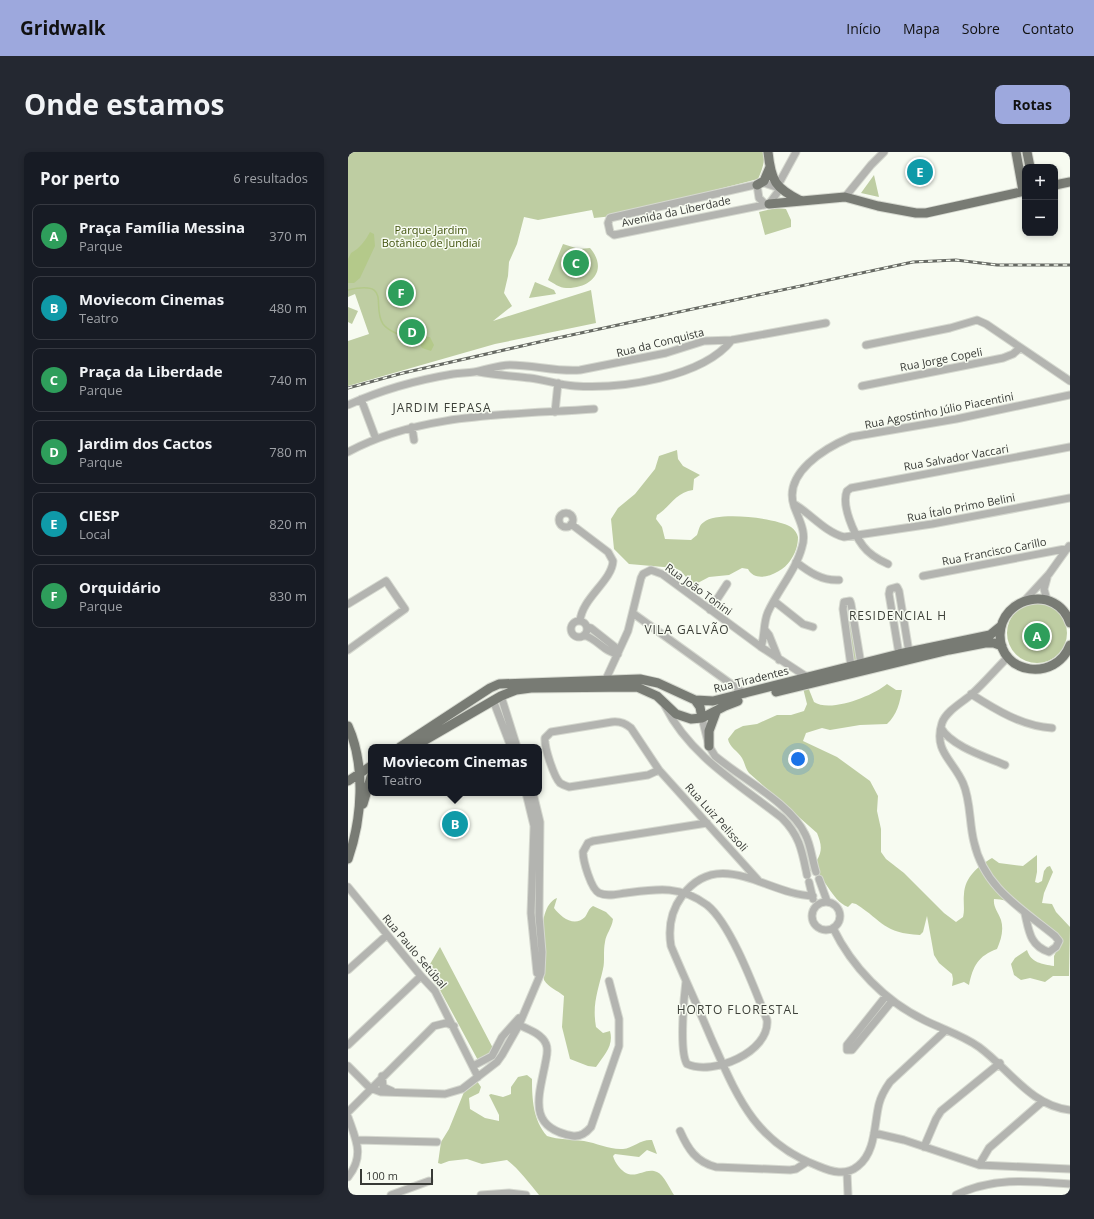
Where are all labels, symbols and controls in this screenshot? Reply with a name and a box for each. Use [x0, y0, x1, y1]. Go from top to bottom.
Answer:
text: Gridwalk [20, 15, 106, 41]
text: Início [846, 19, 881, 38]
text: Mapa [903, 19, 940, 38]
text: Sobre [962, 19, 1000, 38]
text: Contato [1022, 19, 1074, 38]
text: Onde estamos [24, 85, 225, 123]
button: Rotas [995, 85, 1070, 124]
pin: E [907, 157, 933, 187]
map controls [1022, 164, 1058, 236]
button: + [1022, 164, 1058, 200]
text: Por perto [40, 167, 120, 190]
text: 6 resultados [233, 169, 308, 187]
street label: Avenida da Liberdade [620, 192, 732, 230]
button: − [1022, 200, 1058, 236]
text: Praça Família Messina [79, 217, 245, 237]
park label: Parque Jardim Botânico de Jundiaí [382, 222, 481, 250]
text: A [50, 227, 58, 245]
text: 370 m [269, 227, 307, 245]
text: Parque [79, 237, 123, 255]
pin: C [563, 248, 589, 278]
pin: F [388, 278, 414, 308]
text: Moviecom Cinemas [79, 289, 224, 309]
text: B [50, 299, 58, 317]
text: 480 m [269, 299, 307, 317]
text: Teatro [79, 309, 118, 327]
pin: D [399, 317, 425, 347]
street label: Rua da Conquista [615, 324, 705, 360]
street label: Rua Jorge Copeli [899, 344, 983, 374]
text: Praça da Liberdade [79, 361, 223, 381]
text: C [50, 371, 58, 389]
text: 740 m [269, 371, 307, 389]
text: Parque [79, 381, 123, 399]
street label: Rua Agostinho Júlio Piacentini [863, 388, 1015, 432]
district label: JARDIM FEPASA [391, 399, 492, 416]
text: Jardim dos Cactos [79, 433, 212, 453]
street label: Rua Salvador Vaccari [902, 440, 1010, 474]
text: D [49, 443, 59, 461]
text: 780 m [269, 443, 307, 461]
text: Parque [79, 453, 123, 471]
street label: Rua Ítalo Primo Belini [906, 489, 1016, 525]
text: CIESP [79, 505, 120, 525]
text: E [50, 515, 58, 533]
text: 820 m [269, 515, 307, 533]
text: Local [79, 525, 110, 543]
street label: Rua Francisco Carillo [941, 533, 1048, 568]
street label: Rua João Tonini [662, 560, 736, 618]
text: Orquidário [79, 577, 161, 597]
text: F [50, 587, 58, 605]
text: 830 m [269, 587, 307, 605]
text: Parque [79, 597, 123, 615]
district label: RESIDENCIAL H [849, 607, 947, 624]
district label: VILA GALVÃO [644, 621, 730, 638]
pin: A [1024, 621, 1050, 651]
street label: Rua Tiradentes [712, 662, 790, 696]
popup [368, 744, 542, 796]
your location [788, 749, 808, 769]
text: Moviecom Cinemas [382, 751, 528, 771]
text: Teatro [382, 771, 422, 789]
street label: Rua Luiz Pelissoli [682, 780, 752, 854]
pin: B [442, 809, 468, 839]
street label: Rua Paulo Setúbal [379, 911, 451, 991]
district label: HORTO FLORESTAL [677, 1001, 799, 1018]
scale bar [360, 1167, 433, 1186]
text: 100 m [366, 1168, 398, 1183]

